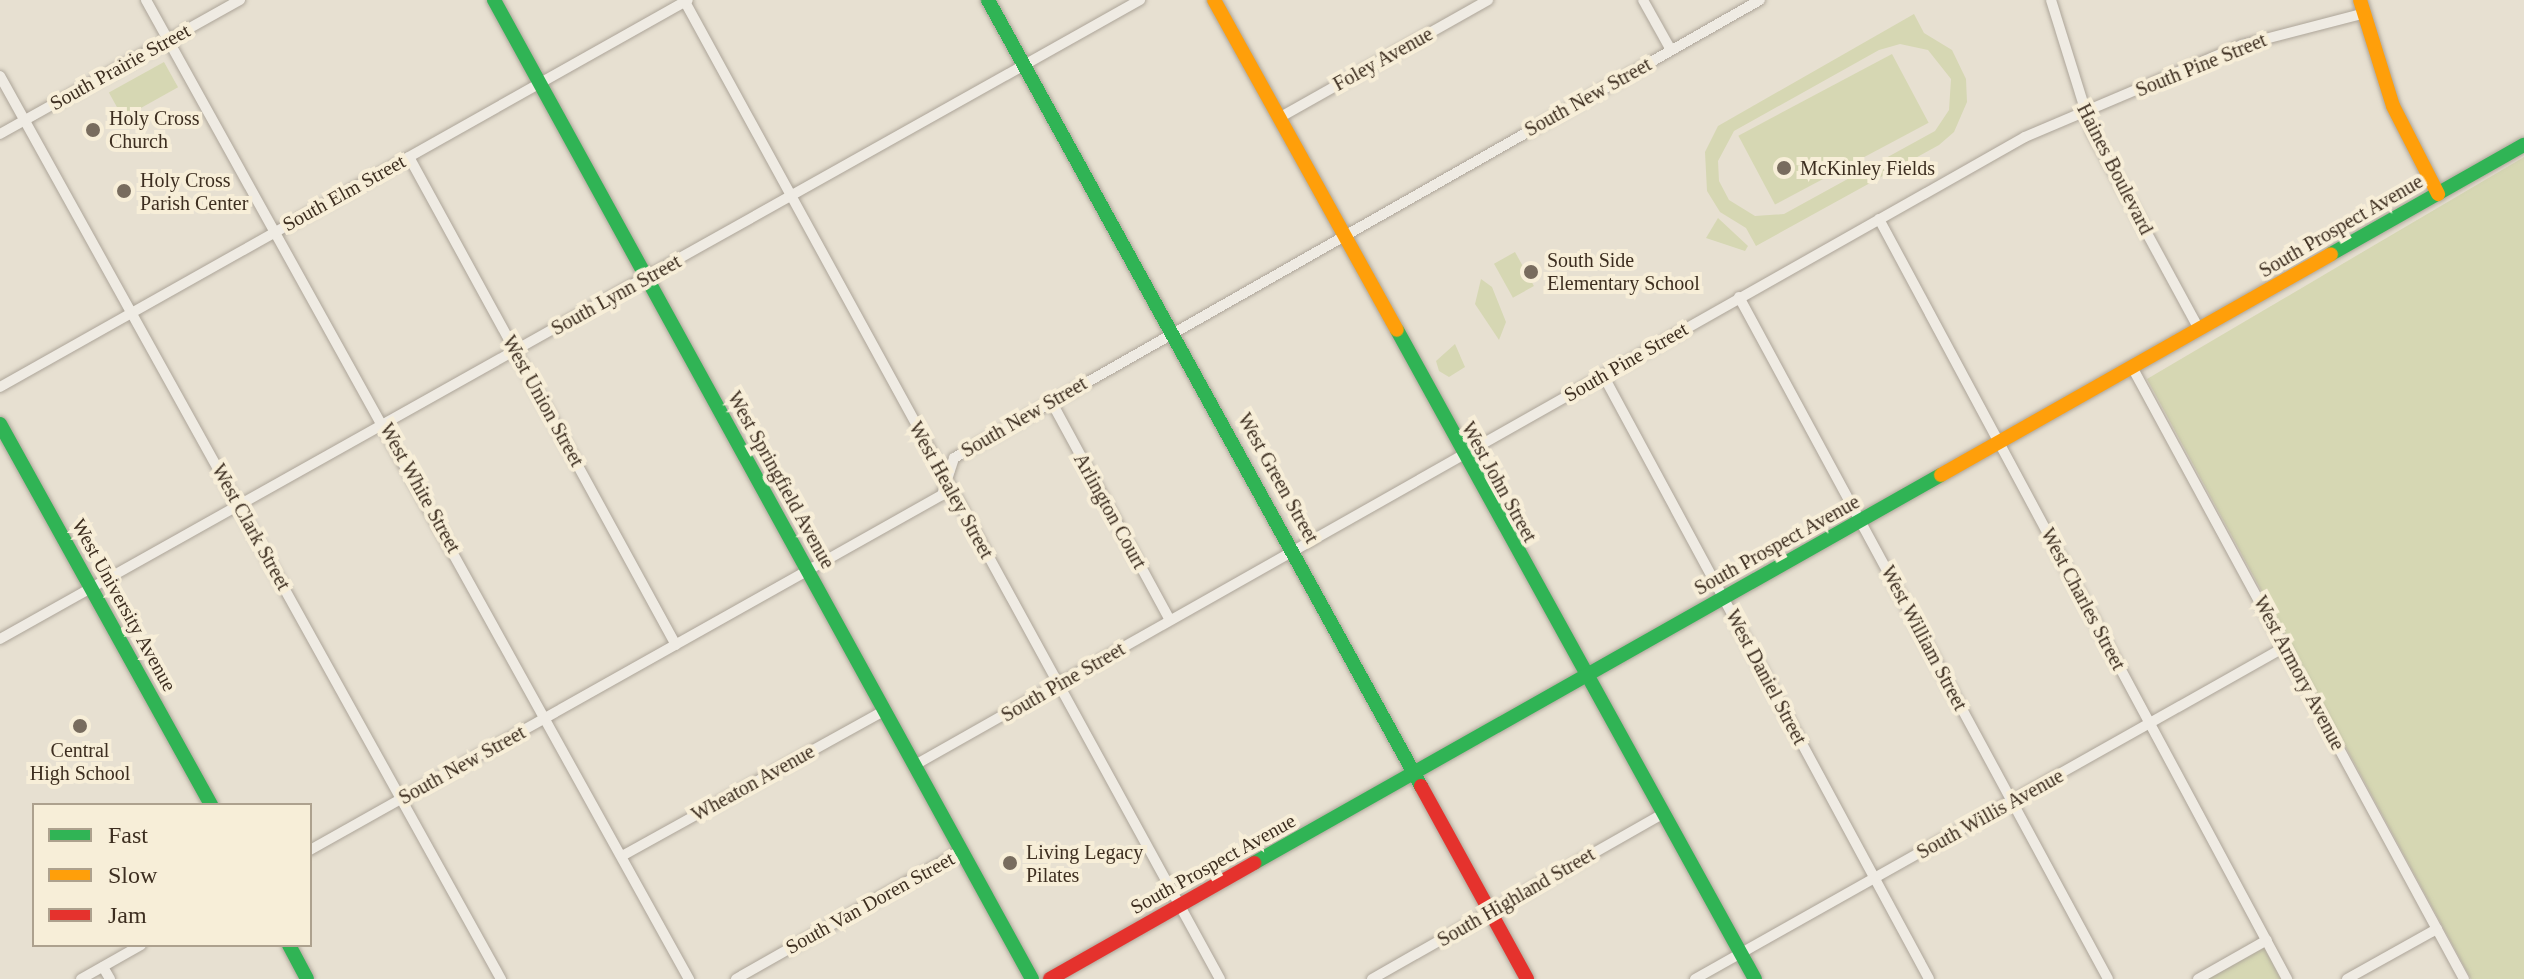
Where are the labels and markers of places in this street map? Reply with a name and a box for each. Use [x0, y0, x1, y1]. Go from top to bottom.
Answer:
place label: Holy Cross Church [109, 106, 200, 153]
marker: Holy Cross Church [84, 121, 102, 139]
place label: McKinley Fields [1800, 156, 1935, 180]
marker: McKinley Fields [1775, 159, 1793, 177]
place label: Holy Cross Parish Center [140, 168, 248, 215]
marker: Holy Cross Parish Center [115, 182, 133, 200]
place label: South Side Elementary School [1547, 248, 1700, 295]
marker: South Side Elementary School [1522, 263, 1540, 281]
marker: Central High School [71, 717, 89, 735]
place label: Central High School [30, 738, 130, 785]
place label: Living Legacy Pilates [1026, 840, 1143, 887]
marker: Living Legacy Pilates [1001, 854, 1019, 872]

